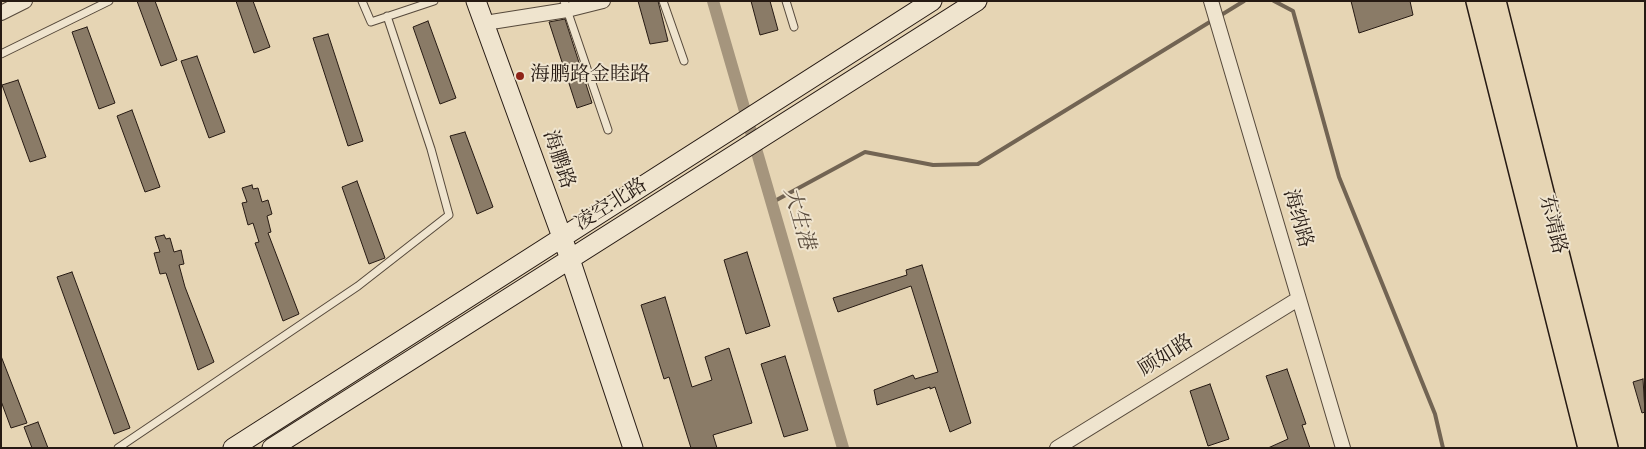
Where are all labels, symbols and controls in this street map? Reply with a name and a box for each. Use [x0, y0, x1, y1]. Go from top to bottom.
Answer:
place label: 海鹏路金睦路 [530, 64, 650, 88]
marker: 海鹏路金睦路 [514, 70, 526, 82]
street label: 海鹏路 [536, 128, 578, 192]
street label: 凌空北路 [572, 175, 652, 237]
water label: 大生港 [776, 185, 818, 253]
street label: 海纳路 [1276, 187, 1316, 251]
street label: 东靖路 [1532, 193, 1570, 257]
street label: 顾如路 [1135, 331, 1199, 383]

